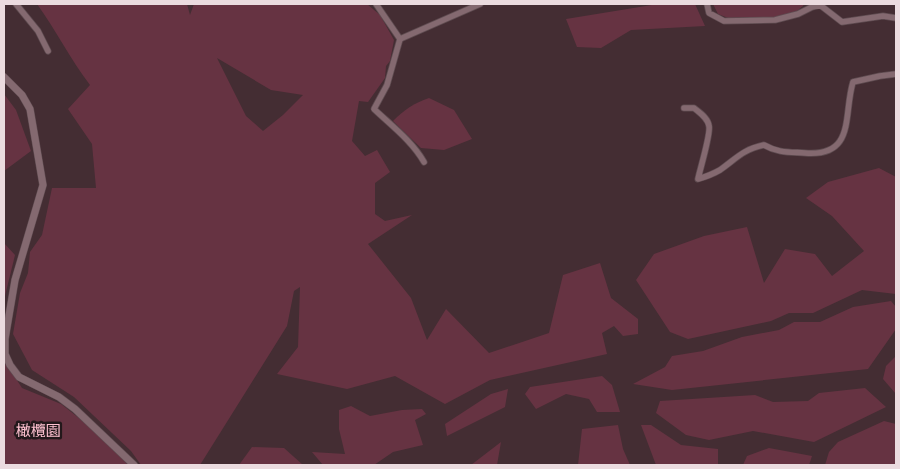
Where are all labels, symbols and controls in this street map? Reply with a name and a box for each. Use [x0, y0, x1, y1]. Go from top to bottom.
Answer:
park label: 橄欖園 [15, 422, 61, 440]

